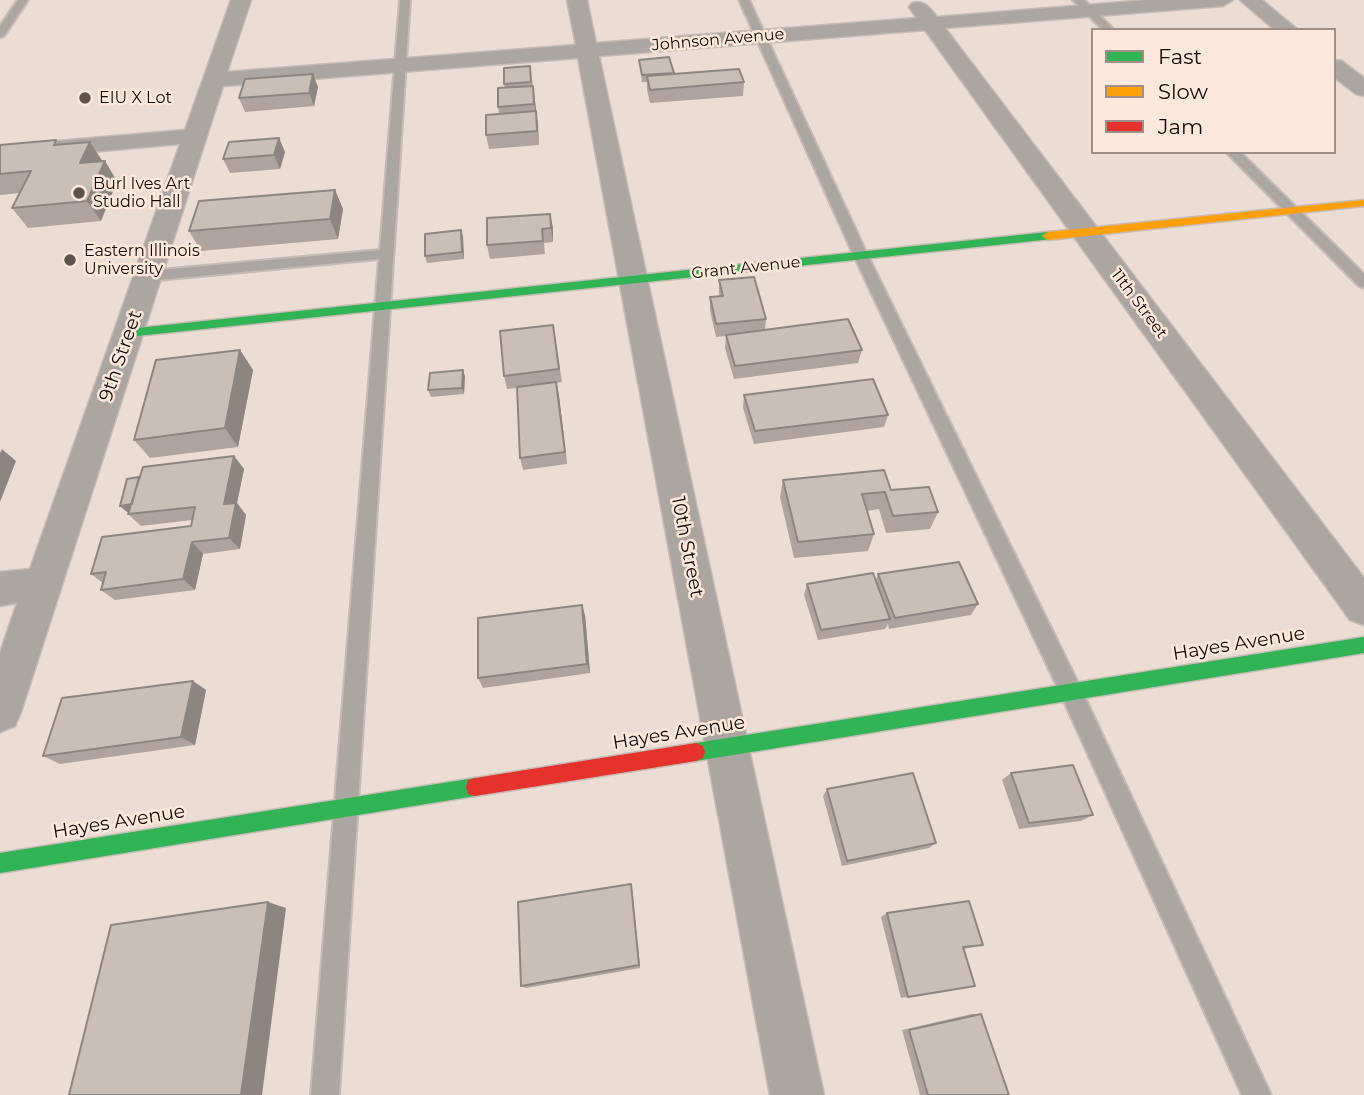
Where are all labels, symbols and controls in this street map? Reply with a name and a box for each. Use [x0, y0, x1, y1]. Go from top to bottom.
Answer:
street label: Johnson Avenue [651, 25, 785, 55]
legend [1091, 28, 1336, 154]
text: Fast [1158, 44, 1202, 69]
text: Slow [1158, 79, 1208, 104]
place label: EIU X Lot [99, 88, 172, 108]
marker: EIU X Lot [77, 90, 93, 106]
text: Jam [1158, 114, 1203, 139]
place label: Burl Ives Art Studio Hall [93, 174, 190, 212]
marker: Burl Ives Art Studio Hall [71, 185, 87, 201]
place label: Eastern Illinois University [84, 241, 200, 279]
marker: Eastern Illinois University [62, 252, 78, 268]
street label: Grant Avenue [691, 253, 801, 283]
street label: 11th Street [1107, 266, 1171, 342]
street label: 9th Street [95, 307, 147, 405]
street label: 10th Street [666, 494, 708, 600]
street label: Hayes Avenue [1171, 622, 1307, 666]
street label: Hayes Avenue [611, 711, 747, 755]
street label: Hayes Avenue [51, 800, 187, 844]

